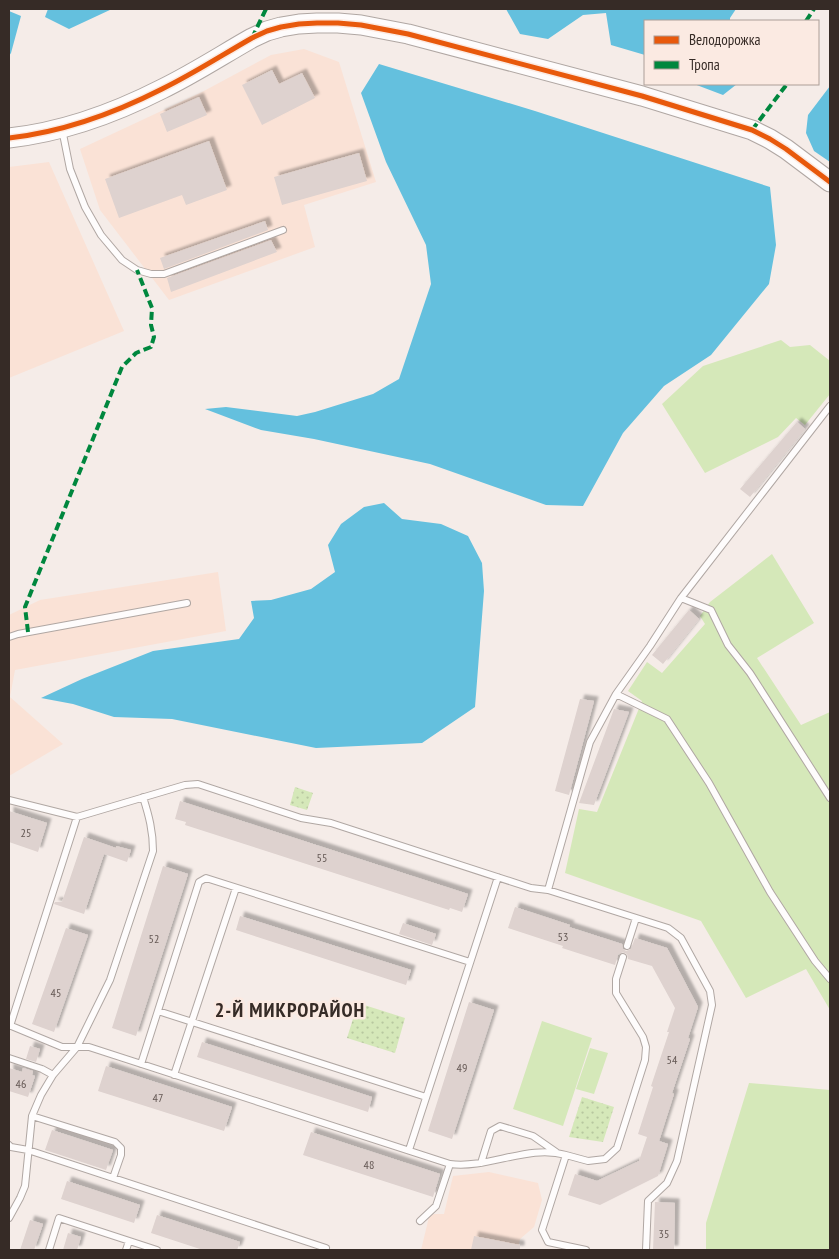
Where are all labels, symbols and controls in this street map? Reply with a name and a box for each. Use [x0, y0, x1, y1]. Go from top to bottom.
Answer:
legend [644, 20, 819, 85]
text: Велодорожка [689, 30, 760, 49]
text: Тропа [689, 55, 720, 74]
house number: 25 [21, 825, 31, 840]
house number: 55 [317, 850, 327, 865]
house number: 53 [558, 929, 568, 944]
house number: 52 [149, 931, 159, 946]
house number: 45 [51, 985, 61, 1000]
district label: 2-Й МИКРОРАЙОН [215, 997, 365, 1023]
house number: 54 [667, 1052, 678, 1067]
house number: 49 [457, 1060, 467, 1075]
house number: 46 [16, 1076, 26, 1091]
house number: 47 [153, 1090, 163, 1105]
house number: 48 [364, 1157, 374, 1172]
house number: 35 [659, 1226, 669, 1241]

